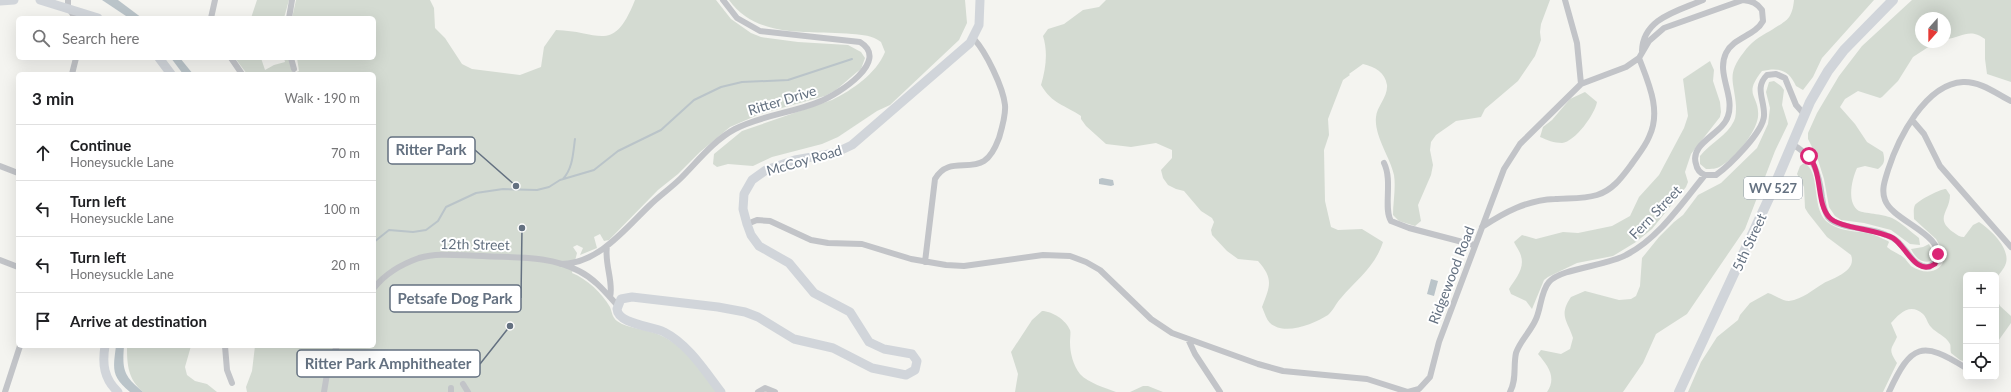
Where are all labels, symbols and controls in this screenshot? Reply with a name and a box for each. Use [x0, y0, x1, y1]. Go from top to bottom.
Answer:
north arrow [1915, 12, 1951, 48]
search box [16, 16, 376, 60]
icon: search [30, 27, 52, 49]
text: Search here [62, 29, 139, 47]
street label: Ritter Drive [746, 82, 818, 118]
text: 3 min [32, 88, 74, 109]
text: Walk · 190 m [284, 90, 360, 106]
text: Continue [70, 136, 131, 154]
callout: Ritter Park [388, 137, 475, 164]
text: Ritter Park [395, 140, 468, 158]
street label: McCoy Road [764, 141, 844, 179]
icon: ahead [32, 142, 54, 164]
text: 70 m [331, 145, 360, 161]
route start [1800, 147, 1818, 165]
text: Honeysuckle Lane [70, 154, 174, 170]
road number: WV 527 [1744, 177, 1802, 199]
street label: Fern Street [1625, 182, 1685, 242]
text: Turn left [70, 192, 126, 210]
icon: left [32, 198, 54, 220]
text: 100 m [323, 201, 360, 217]
text: Honeysuckle Lane [70, 210, 174, 226]
street label: 5th Street [1728, 211, 1770, 273]
street label: Ridgewood Road [1424, 224, 1478, 326]
street label: 12th Street [440, 235, 510, 253]
route end [1929, 245, 1947, 263]
text: Turn left [70, 248, 126, 266]
icon: left [32, 254, 54, 276]
text: 20 m [331, 257, 360, 273]
text: Honeysuckle Lane [70, 266, 174, 282]
map controls [1963, 272, 1999, 380]
button: + [1963, 272, 1999, 308]
callout: Petsafe Dog Park [390, 285, 521, 312]
text: Petsafe Dog Park [397, 289, 514, 307]
button: − [1963, 308, 1999, 344]
icon: arrive [32, 310, 54, 332]
text: Arrive at destination [70, 312, 207, 330]
button: locate [1963, 344, 1999, 380]
callout: Ritter Park Amphitheater [297, 350, 480, 377]
text: Ritter Park Amphitheater [305, 354, 472, 372]

